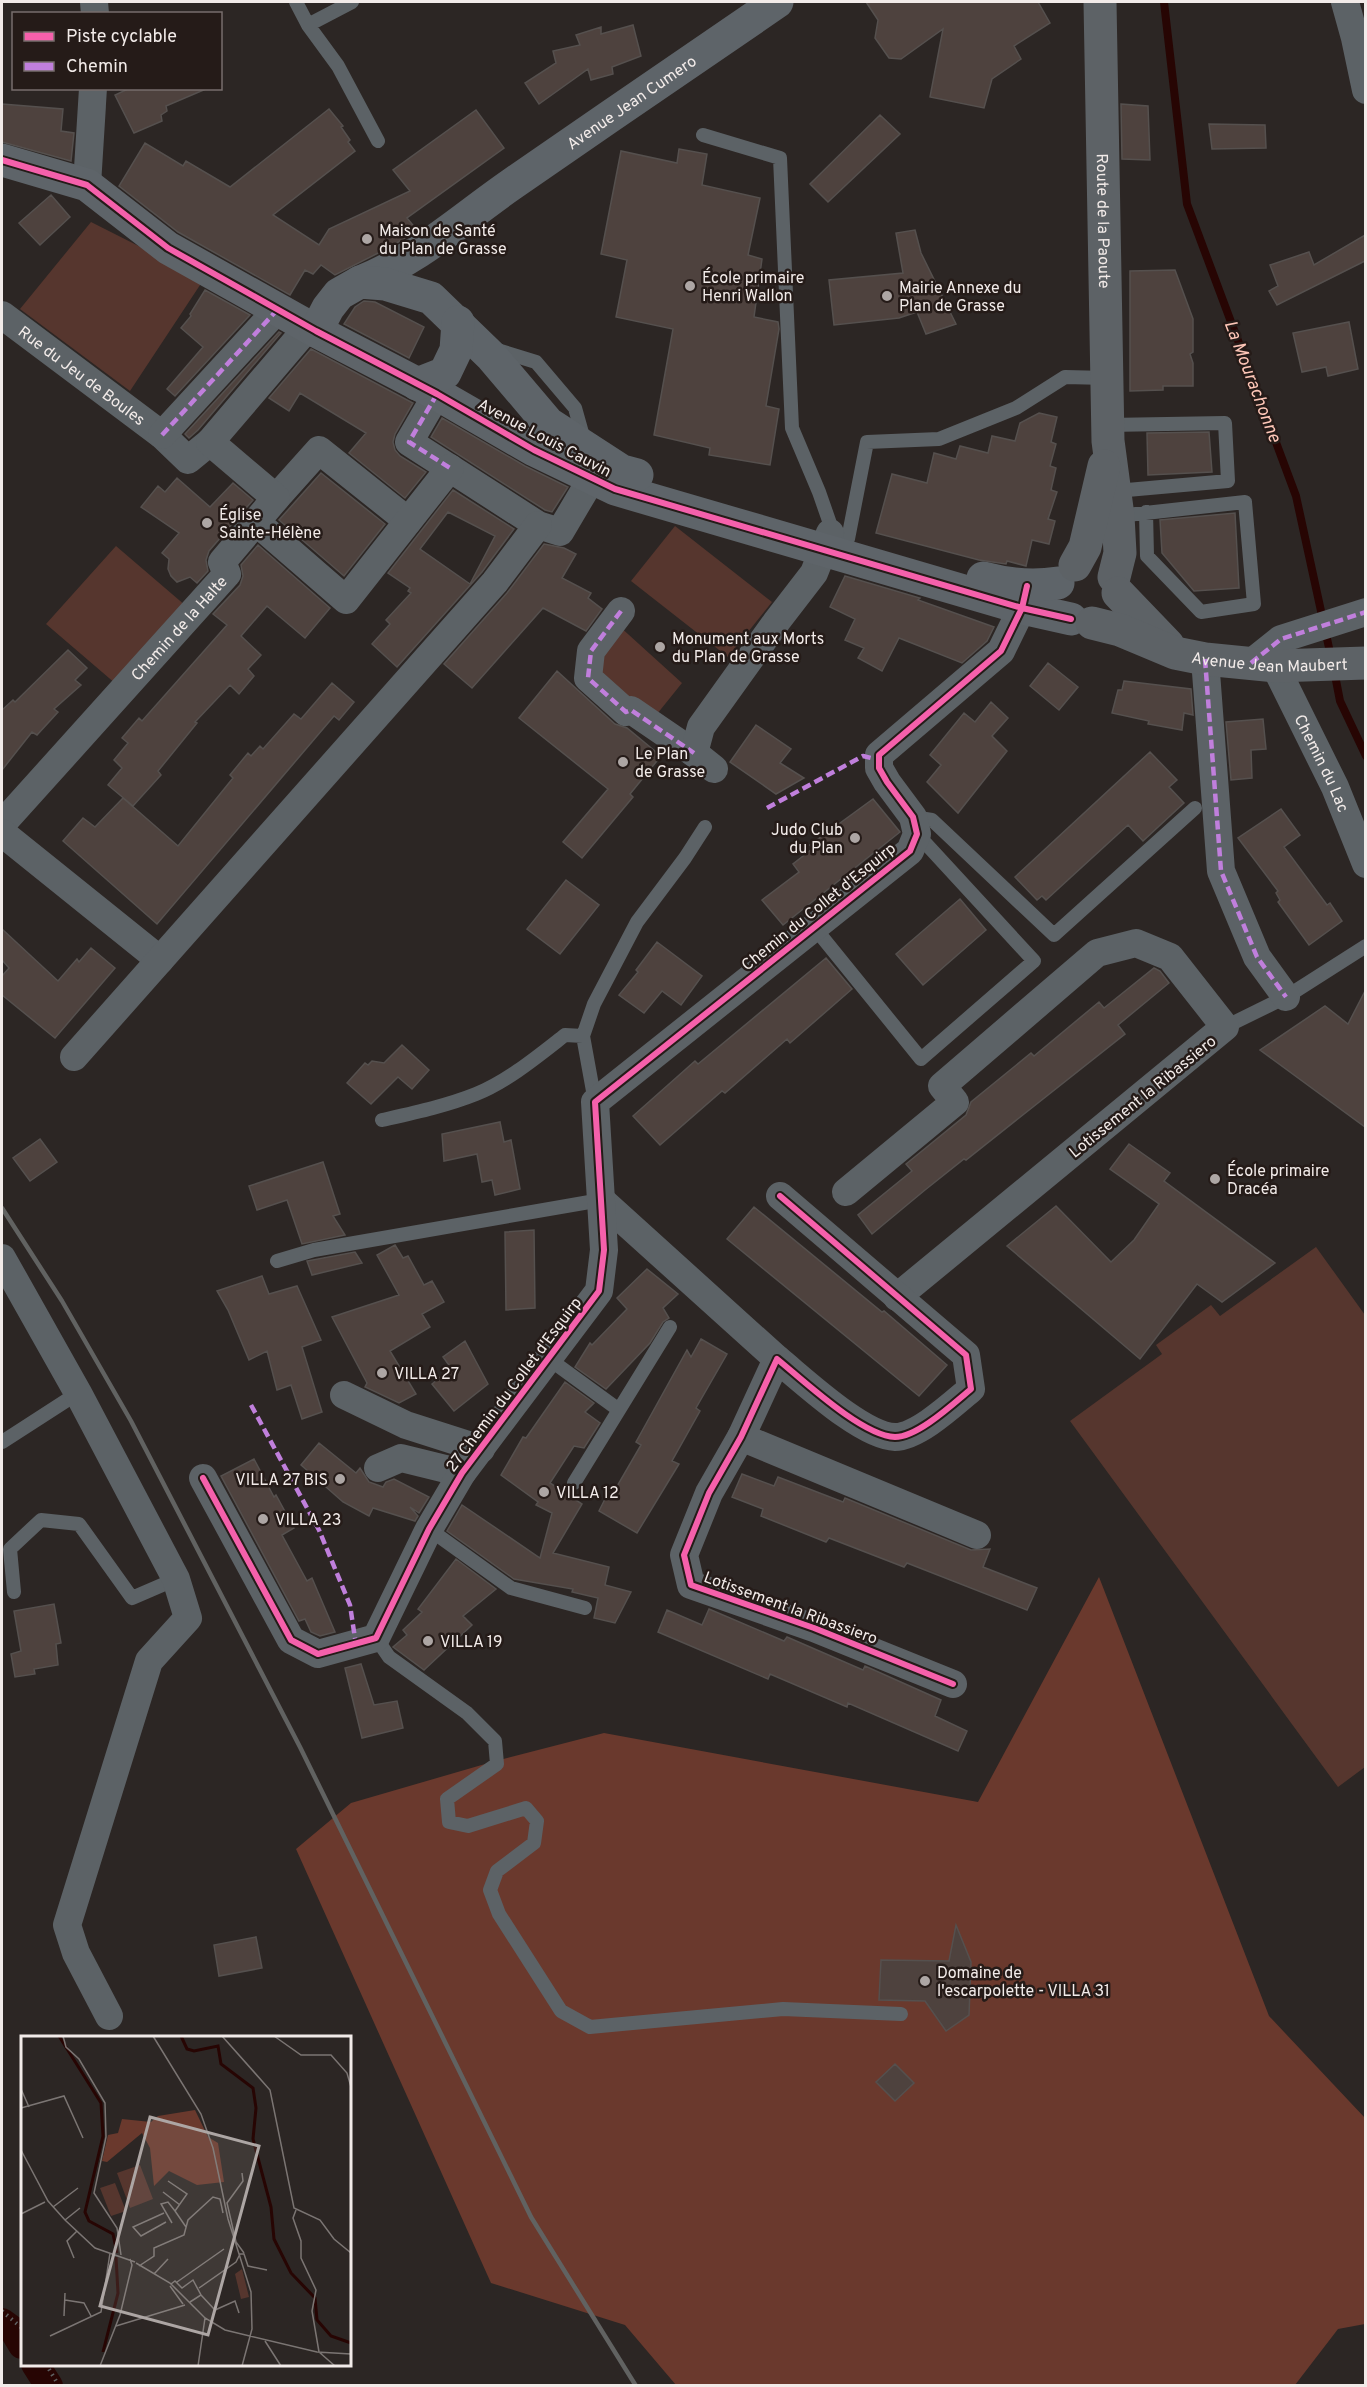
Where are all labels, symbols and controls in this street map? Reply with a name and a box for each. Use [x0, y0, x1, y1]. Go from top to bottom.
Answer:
legend [12, 12, 222, 90]
text: Piste cyclable [66, 26, 177, 49]
street label: Avenue Jean Cumero [563, 52, 701, 155]
text: Chemin [66, 56, 128, 79]
street label: Route de la Paoute [1091, 153, 1113, 289]
place label: Maison de Santé du Plan de Grasse [379, 222, 507, 260]
marker: Maison de Santé du Plan de Grasse [360, 232, 374, 246]
place label: École primaire Henri Wallon [702, 267, 804, 307]
marker: École primaire Henri Wallon [683, 279, 697, 293]
place label: Mairie Annexe du Plan de Grasse [899, 279, 1021, 317]
marker: Mairie Annexe du Plan de Grasse [880, 289, 894, 303]
water label: La Mourachonne [1218, 317, 1286, 447]
street label: Rue du Jeu de Boules [13, 322, 148, 431]
street label: Avenue Louis Cauvin [474, 395, 614, 482]
place label: Église Sainte-Hélène [219, 504, 321, 544]
marker: Église Sainte-Hélène [200, 516, 214, 530]
street label: Chemin de la Halte [128, 572, 232, 686]
place label: Monument aux Morts du Plan de Grasse [672, 630, 824, 668]
marker: Monument aux Morts du Plan de Grasse [653, 640, 667, 654]
street label: Avenue Jean Maubert [1190, 649, 1348, 678]
street label: Chemin du Lac [1289, 712, 1352, 816]
place label: Le Plan de Grasse [635, 745, 705, 783]
marker: Le Plan de Grasse [616, 755, 630, 769]
place label: Judo Club du Plan [771, 821, 843, 859]
marker: Judo Club du Plan [848, 831, 862, 845]
street label: Chemin du Collet d'Esquirp [738, 839, 900, 976]
street label: Lotissement la Ribassiero [1066, 1032, 1221, 1163]
place label: École primaire Dracéa [1227, 1160, 1329, 1200]
marker: École primaire Dracéa [1208, 1172, 1222, 1186]
street label: 27 Chemin du Collet d'Esquirp [442, 1294, 587, 1477]
place label: VILLA 27 [394, 1365, 459, 1385]
marker: VILLA 27 [375, 1366, 389, 1380]
place label: VILLA 27 BIS [235, 1471, 328, 1491]
marker: VILLA 27 BIS [333, 1472, 347, 1486]
place label: VILLA 12 [556, 1484, 619, 1504]
marker: VILLA 12 [537, 1485, 551, 1499]
place label: VILLA 23 [275, 1511, 341, 1531]
marker: VILLA 23 [256, 1512, 270, 1526]
street label: Lotissement la Ribassiero [701, 1568, 880, 1650]
place label: VILLA 19 [440, 1633, 503, 1653]
marker: VILLA 19 [421, 1634, 435, 1648]
place label: Domaine de l'escarpolette - VILLA 31 [937, 1964, 1110, 2002]
marker: Domaine de l'escarpolette - VILLA 31 [918, 1974, 932, 1988]
inset map [21, 2036, 351, 2366]

